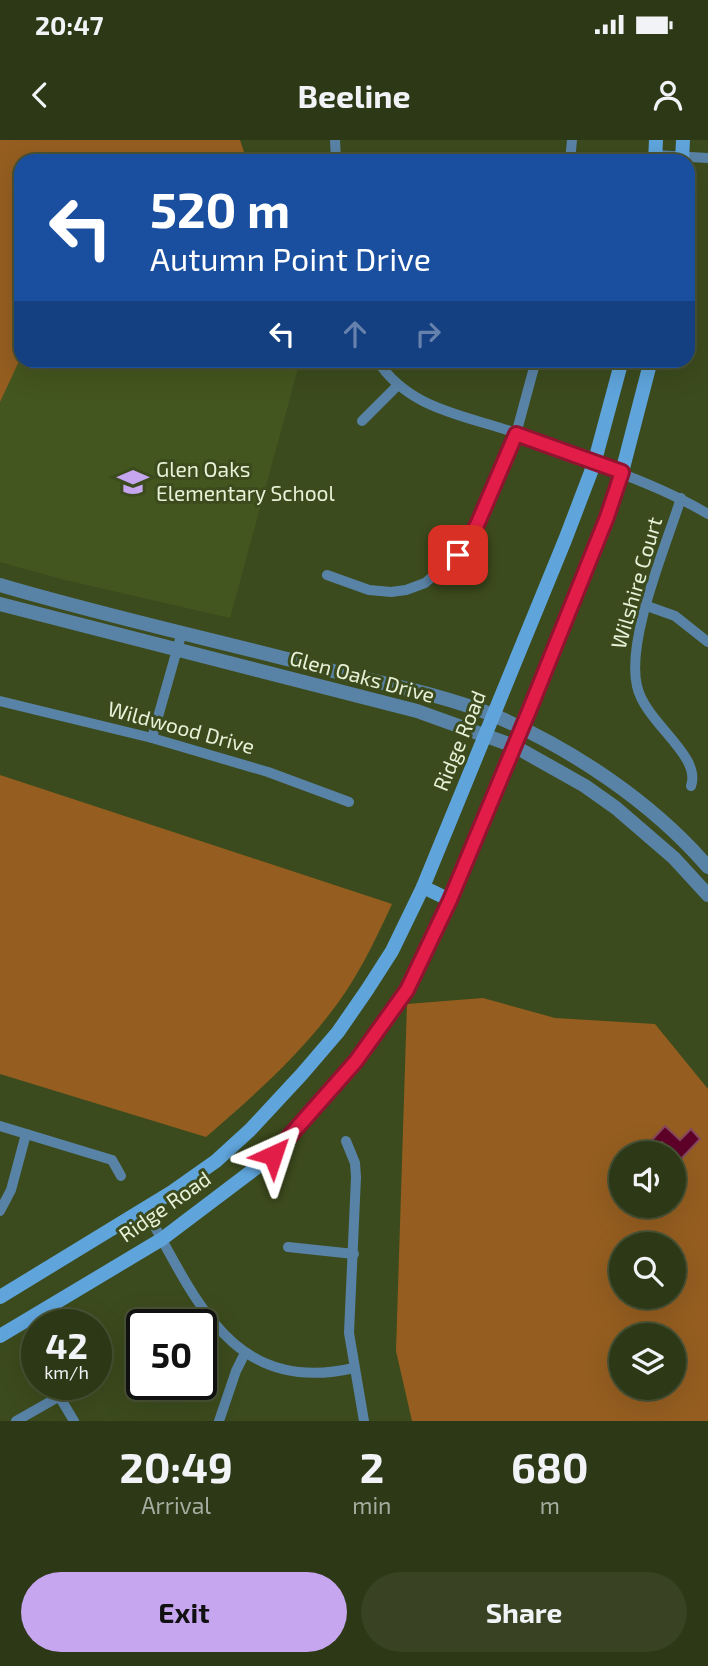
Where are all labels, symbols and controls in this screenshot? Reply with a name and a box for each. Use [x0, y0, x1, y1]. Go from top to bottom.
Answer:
text: 20:47 [35, 9, 103, 40]
icon: back [21, 76, 59, 114]
text: Beeline [297, 76, 411, 114]
icon: person [649, 76, 687, 114]
text: 520 m [150, 179, 290, 238]
icon: left [35, 182, 126, 273]
text: Autumn Point Drive [150, 239, 431, 277]
icon: left [263, 315, 301, 353]
icon: ahead [336, 315, 374, 353]
icon: right [409, 315, 447, 353]
place label: Glen Oaks Elementary School [156, 456, 336, 505]
school or university icon: Glen Oaks Elementary School [116, 465, 150, 499]
street label: Wilshire Court [605, 514, 666, 651]
pin [428, 525, 488, 585]
icon: arrive [439, 536, 477, 574]
street label: Glen Oaks Drive [287, 644, 438, 707]
street label: Ridge Road [427, 687, 490, 794]
street label: Wildwood Drive [105, 695, 258, 758]
position arrow [236, 1118, 310, 1192]
map controls [609, 1141, 686, 1400]
button: sound [609, 1141, 686, 1218]
street label: Ridge Road [113, 1165, 215, 1246]
button: search [609, 1232, 686, 1309]
speed limit sign: 50 [126, 1309, 217, 1400]
button: layers [609, 1323, 686, 1400]
text: 42 [45, 1324, 88, 1366]
text: km/h [44, 1361, 89, 1383]
text: 20:49 [120, 1441, 233, 1491]
text: 2 [360, 1441, 384, 1491]
text: 680 [511, 1441, 588, 1491]
text: Arrival [141, 1491, 211, 1519]
text: min [352, 1491, 391, 1519]
text: m [540, 1491, 560, 1519]
button: Exit [21, 1572, 347, 1652]
button: Share [361, 1572, 687, 1652]

